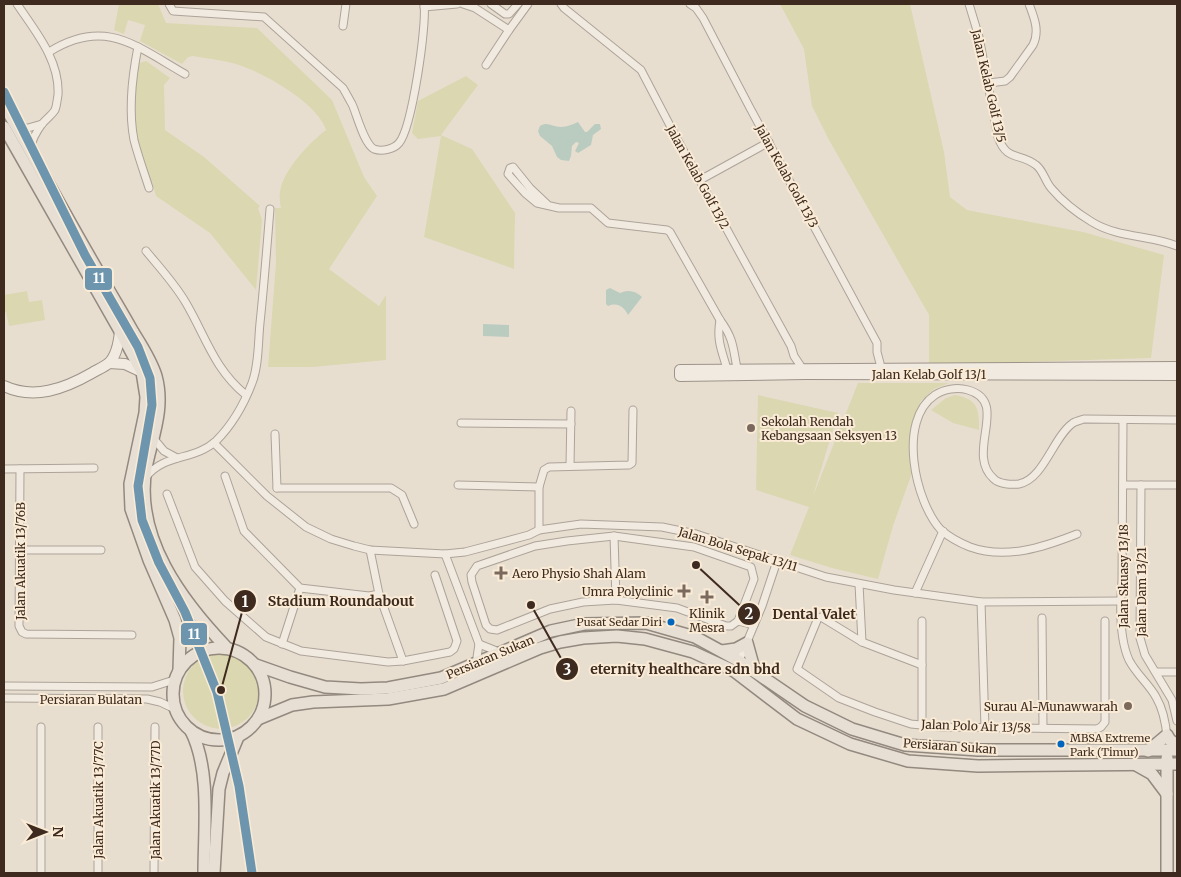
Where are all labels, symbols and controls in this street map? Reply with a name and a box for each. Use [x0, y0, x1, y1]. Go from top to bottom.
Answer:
street label: Jalan Kelab Golf 13/5 [968, 27, 1009, 144]
street label: Jalan Kelab Golf 13/3 [752, 121, 822, 230]
street label: Jalan Kelab Golf 13/2 [663, 122, 733, 231]
line badge: 11 [84, 267, 113, 291]
text: 11 [93, 269, 106, 287]
street label: Jalan Kelab Golf 13/1 [871, 367, 987, 382]
place label: Sekolah Rendah Kebangsaan Seksyen 13 [761, 414, 897, 443]
marker: Sekolah Rendah Kebangsaan Seksyen 13 [745, 422, 757, 434]
street label: Jalan Akuatik 13/76B [13, 502, 28, 621]
street label: Jalan Bola Sepak 13/11 [676, 523, 800, 574]
street label: Jalan Skuasy 13/18 [1116, 524, 1131, 629]
street label: Jalan Dam 13/21 [1134, 547, 1149, 638]
marker: Aero Physio Shah Alam [494, 566, 508, 580]
place label: Aero Physio Shah Alam [511, 566, 646, 581]
place label: Umra Polyclinic [582, 584, 673, 599]
marker: Umra Polyclinic [677, 584, 691, 598]
callout: Stadium Roundabout [233, 587, 424, 616]
marker: Klinik Mesra [700, 590, 714, 604]
text: 1 [242, 592, 249, 611]
text: Stadium Roundabout [268, 592, 415, 610]
callout: Dental Valet [737, 600, 865, 629]
text: 2 [745, 604, 754, 623]
text: Dental Valet [772, 605, 856, 623]
place label: Klinik Mesra [689, 606, 725, 635]
place label: Pusat Sedar Diri [577, 615, 662, 629]
marker: Pusat Sedar Diri [666, 617, 676, 627]
line badge: 11 [180, 622, 208, 646]
text: 11 [188, 625, 201, 643]
street label: Persiaran Sukan [444, 632, 536, 682]
callout: eternity healthcare sdn bhd [555, 655, 790, 684]
text: 3 [563, 660, 571, 679]
text: eternity healthcare sdn bhd [590, 660, 780, 678]
street label: Persiaran Bulatan [40, 692, 142, 707]
place label: Surau Al-Munawwarah [984, 699, 1118, 714]
marker: Surau Al-Munawwarah [1122, 700, 1134, 712]
street label: Jalan Polo Air 13/58 [920, 717, 1031, 735]
place label: MBSA Extreme Park (Timur) [1070, 731, 1150, 759]
street label: Persiaran Sukan [903, 735, 997, 757]
marker: MBSA Extreme Park (Timur) [1056, 739, 1066, 749]
street label: Jalan Akuatik 13/77D [148, 740, 163, 861]
street label: Jalan Akuatik 13/77C [91, 741, 106, 860]
north arrow [20, 807, 70, 857]
text: N [49, 826, 67, 838]

